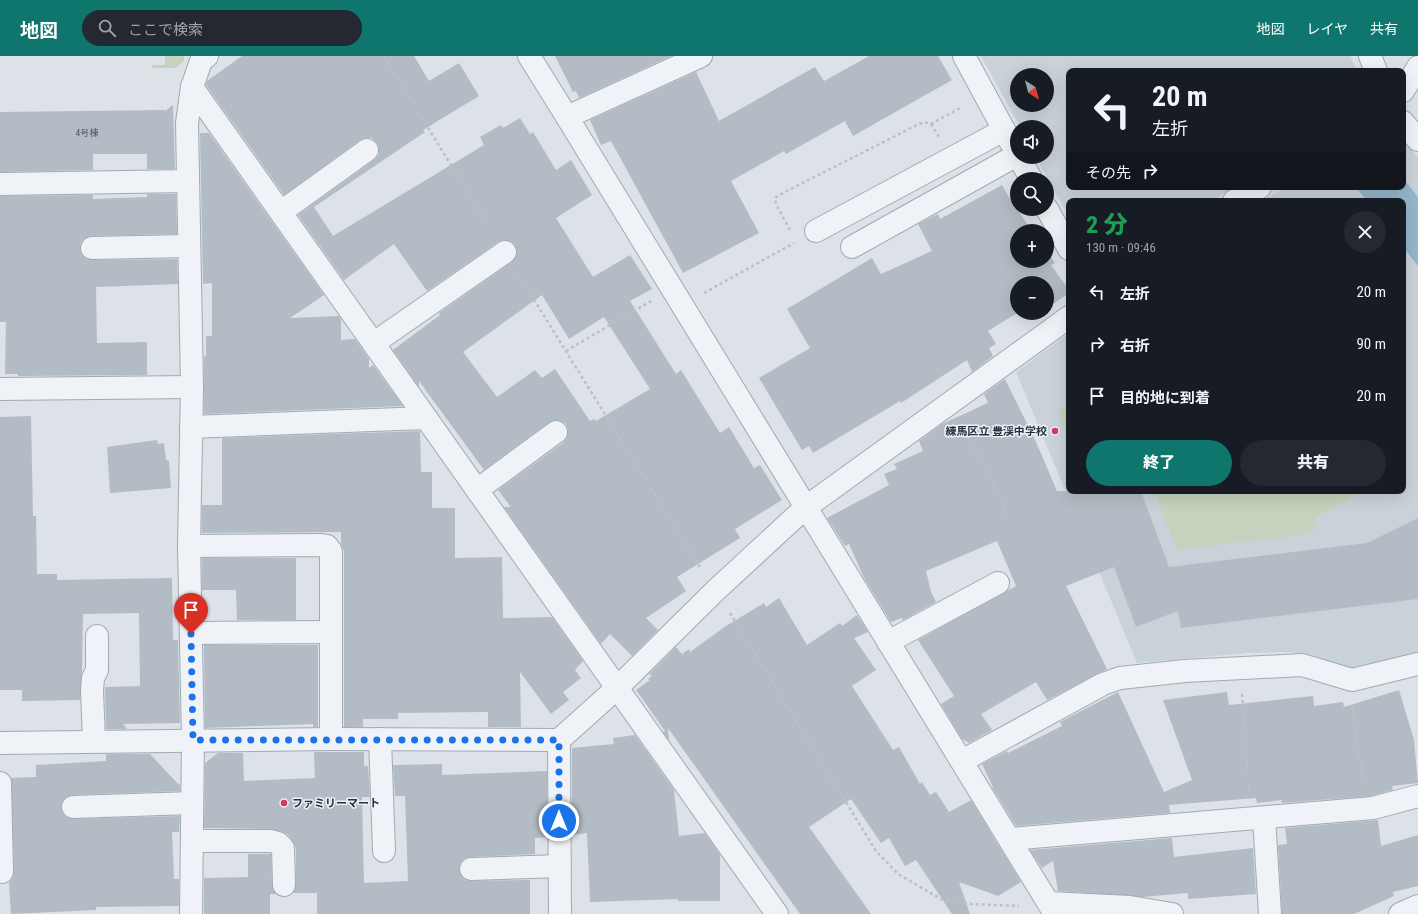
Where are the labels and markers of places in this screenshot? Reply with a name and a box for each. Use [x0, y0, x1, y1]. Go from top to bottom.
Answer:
place label: 練馬区立 豊渓中学校 [945, 425, 1047, 438]
marker: 練馬区立 豊渓中学校 [1050, 426, 1060, 436]
pin [174, 593, 208, 634]
place label: ファミリーマート [292, 797, 380, 810]
marker: ファミリーマート [279, 798, 289, 808]

